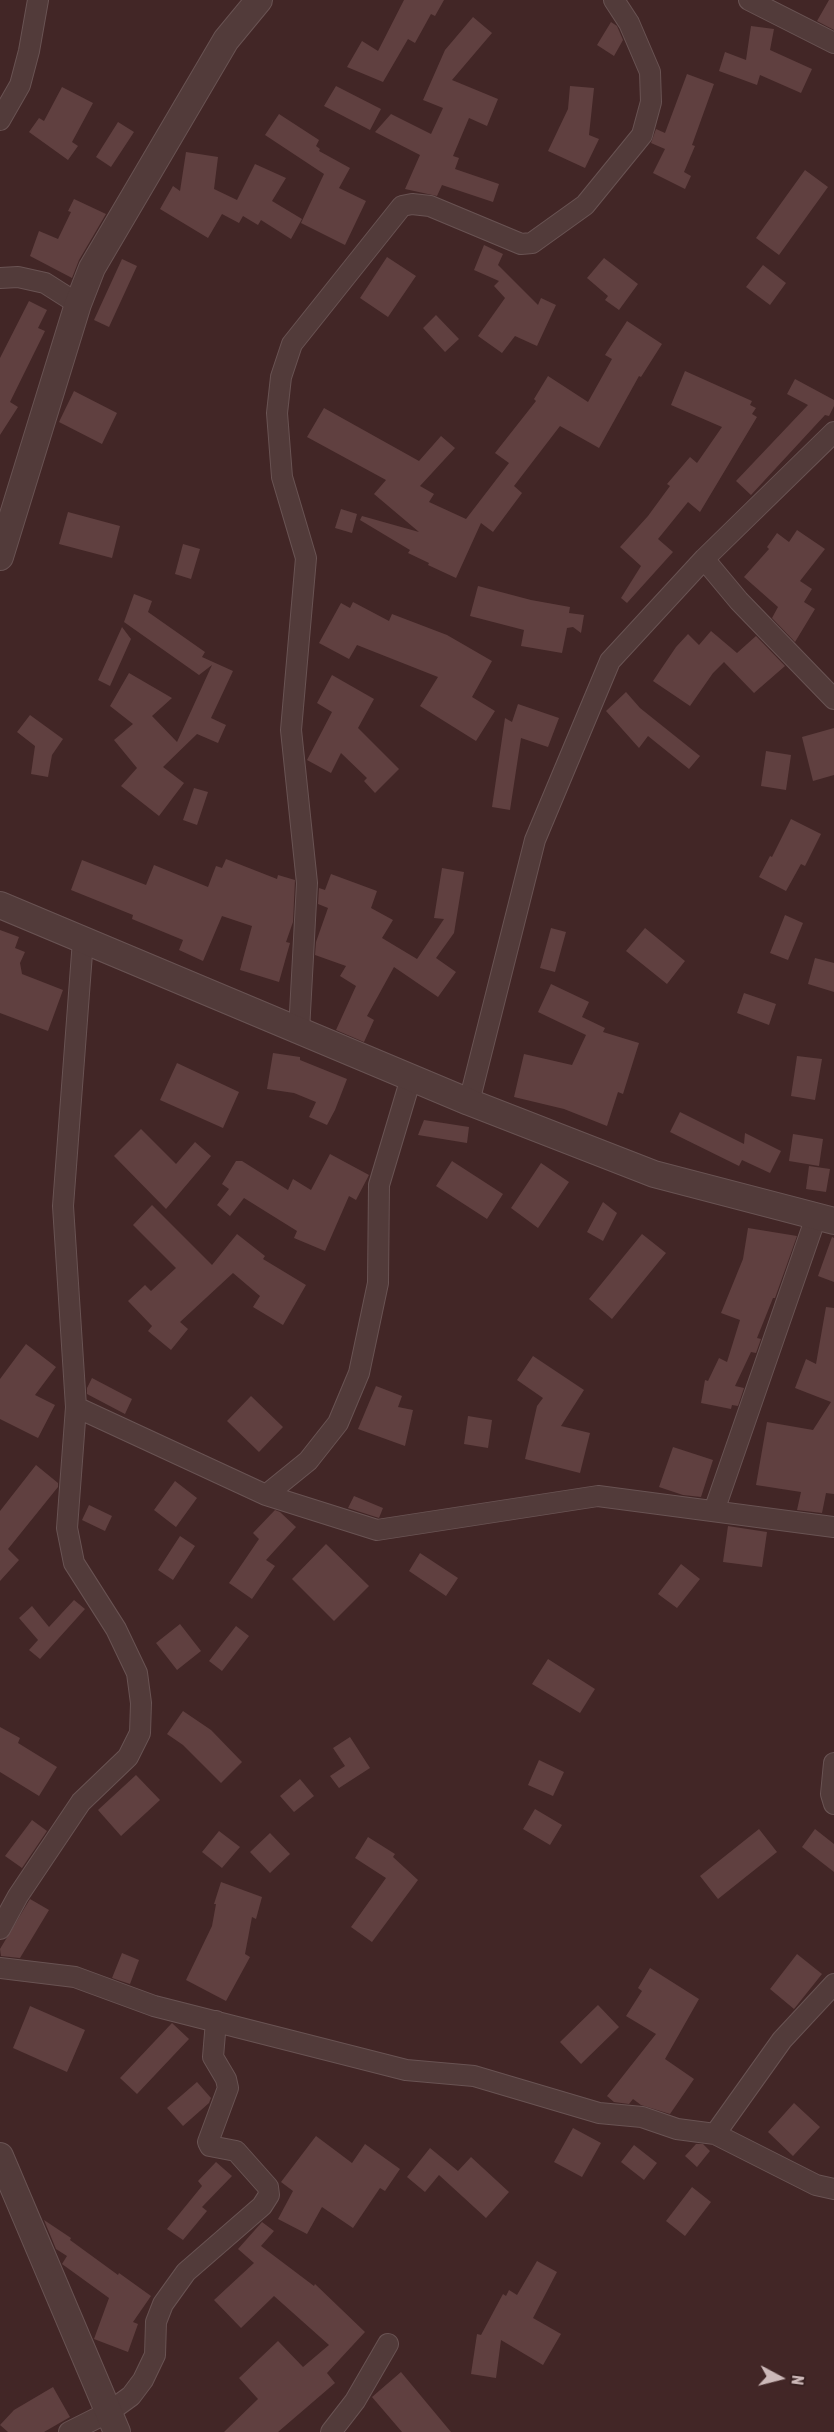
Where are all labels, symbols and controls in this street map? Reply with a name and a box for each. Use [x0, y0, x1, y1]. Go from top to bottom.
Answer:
north arrow [750, 2348, 810, 2408]
text: N [788, 2374, 807, 2386]

